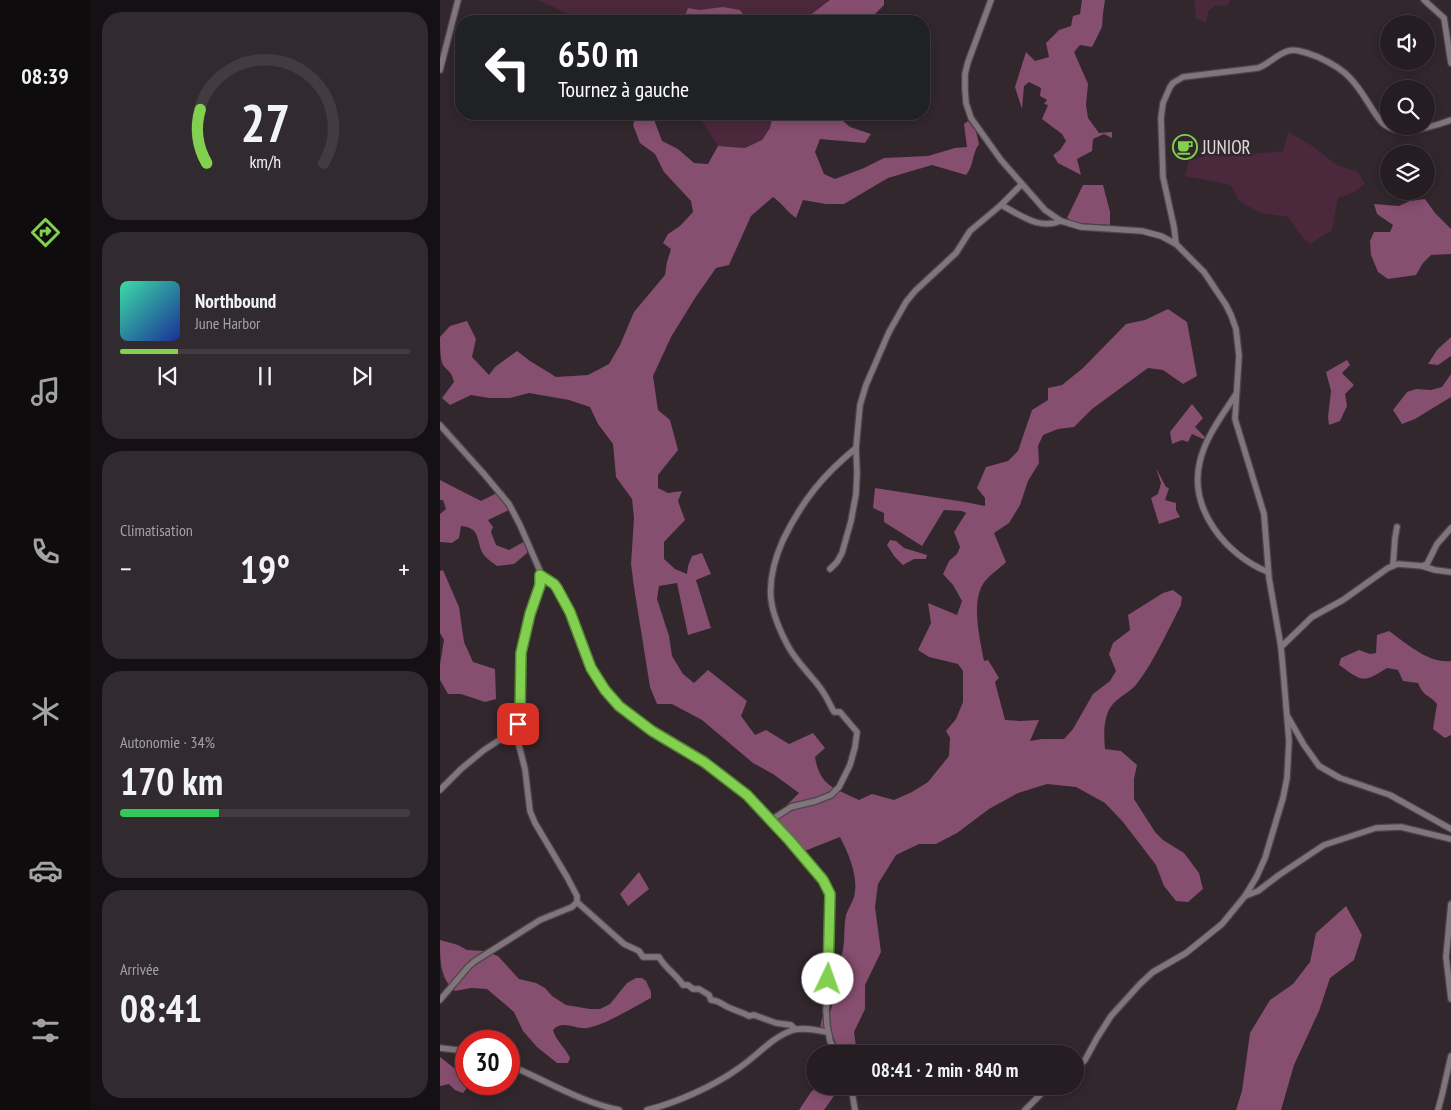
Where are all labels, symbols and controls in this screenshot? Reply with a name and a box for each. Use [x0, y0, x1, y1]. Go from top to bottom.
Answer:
map controls [1380, 15, 1435, 200]
button: sound [1380, 15, 1435, 70]
text: 650 m [558, 31, 639, 77]
icon: left [475, 35, 540, 100]
text: 08:39 [21, 62, 69, 90]
text: Tournez à gauche [558, 75, 689, 103]
button: search [1380, 80, 1435, 135]
text: 27 [240, 89, 290, 156]
cafe icon: JUNIOR [1172, 134, 1198, 160]
place label: JUNIOR [1201, 135, 1251, 159]
button: layers [1380, 145, 1435, 200]
text: km/h [249, 150, 281, 173]
icon: directions [28, 215, 63, 250]
text: Northbound [195, 289, 276, 313]
text: June Harbor [195, 313, 260, 333]
icon: previous [154, 362, 182, 390]
icon: pause [251, 362, 279, 390]
icon: next [348, 362, 376, 390]
icon: music [28, 374, 63, 409]
text: Climatisation [120, 520, 193, 540]
icon: phone [28, 534, 63, 569]
text: 19° [240, 544, 290, 593]
text: − [120, 550, 132, 587]
text: + [398, 550, 410, 587]
icon: climate [28, 694, 63, 729]
pin [497, 703, 539, 745]
icon: arrive [504, 710, 532, 738]
text: Autonomie · 34% [120, 732, 215, 752]
text: 170 km [120, 756, 223, 805]
icon: car [28, 853, 63, 888]
position arrow [801, 952, 853, 1004]
text: Arrivée [120, 959, 159, 979]
text: 08:41 [120, 983, 202, 1032]
icon: filters [28, 1013, 63, 1048]
speed limit sign: 30 [455, 1030, 520, 1095]
text: 08:41 · 2 min · 840 m [872, 1058, 1018, 1082]

